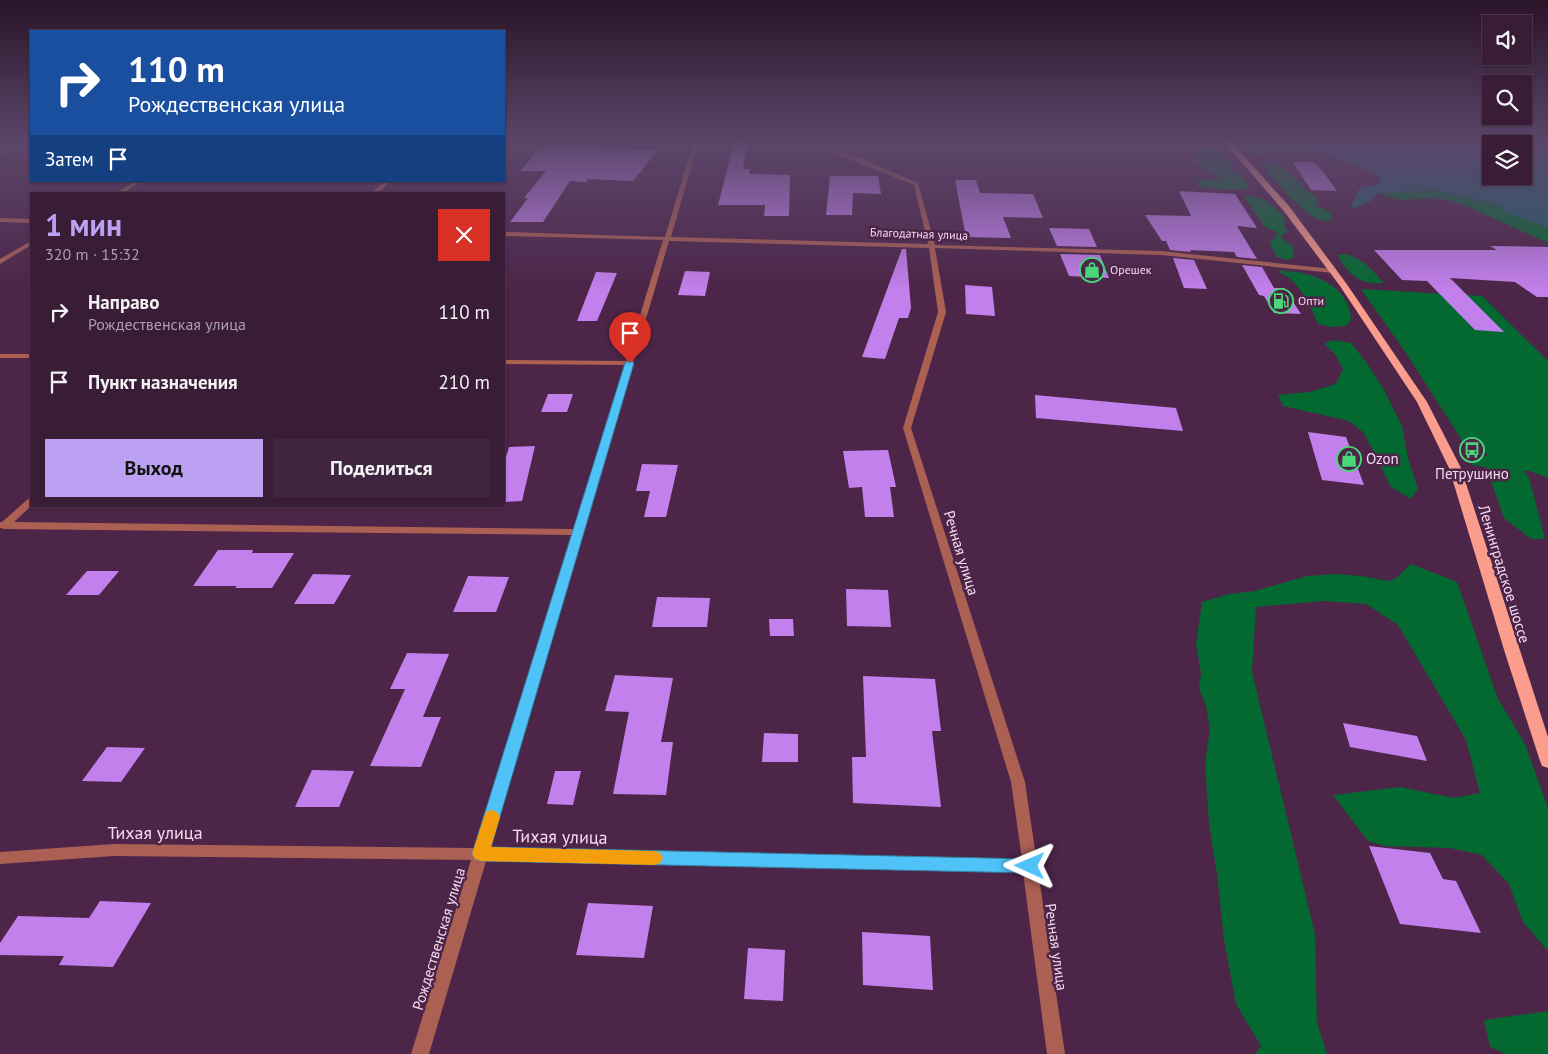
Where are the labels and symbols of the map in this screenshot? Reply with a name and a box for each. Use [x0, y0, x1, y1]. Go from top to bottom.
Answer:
street label: Благодатная улица [870, 224, 968, 243]
shop icon: Орешек [1079, 257, 1105, 283]
place label: Орешек [1110, 262, 1152, 277]
fuel station icon: Опти [1268, 288, 1294, 314]
place label: Опти [1298, 293, 1324, 308]
pin [609, 312, 651, 363]
bus stop icon: Петрушино [1459, 437, 1485, 463]
shop icon: Ozon [1336, 446, 1362, 472]
place label: Ozon [1366, 449, 1399, 468]
place label: Петрушино [1435, 464, 1509, 483]
street label: Ленинградское шоссе [1474, 501, 1535, 645]
street label: Речная улица [940, 508, 983, 598]
street label: Тихая улица [107, 821, 203, 844]
street label: Тихая улица [512, 824, 608, 849]
position arrow [1003, 839, 1055, 891]
street label: Рождественская улица [408, 865, 469, 1012]
street label: Речная улица [1041, 902, 1072, 992]

